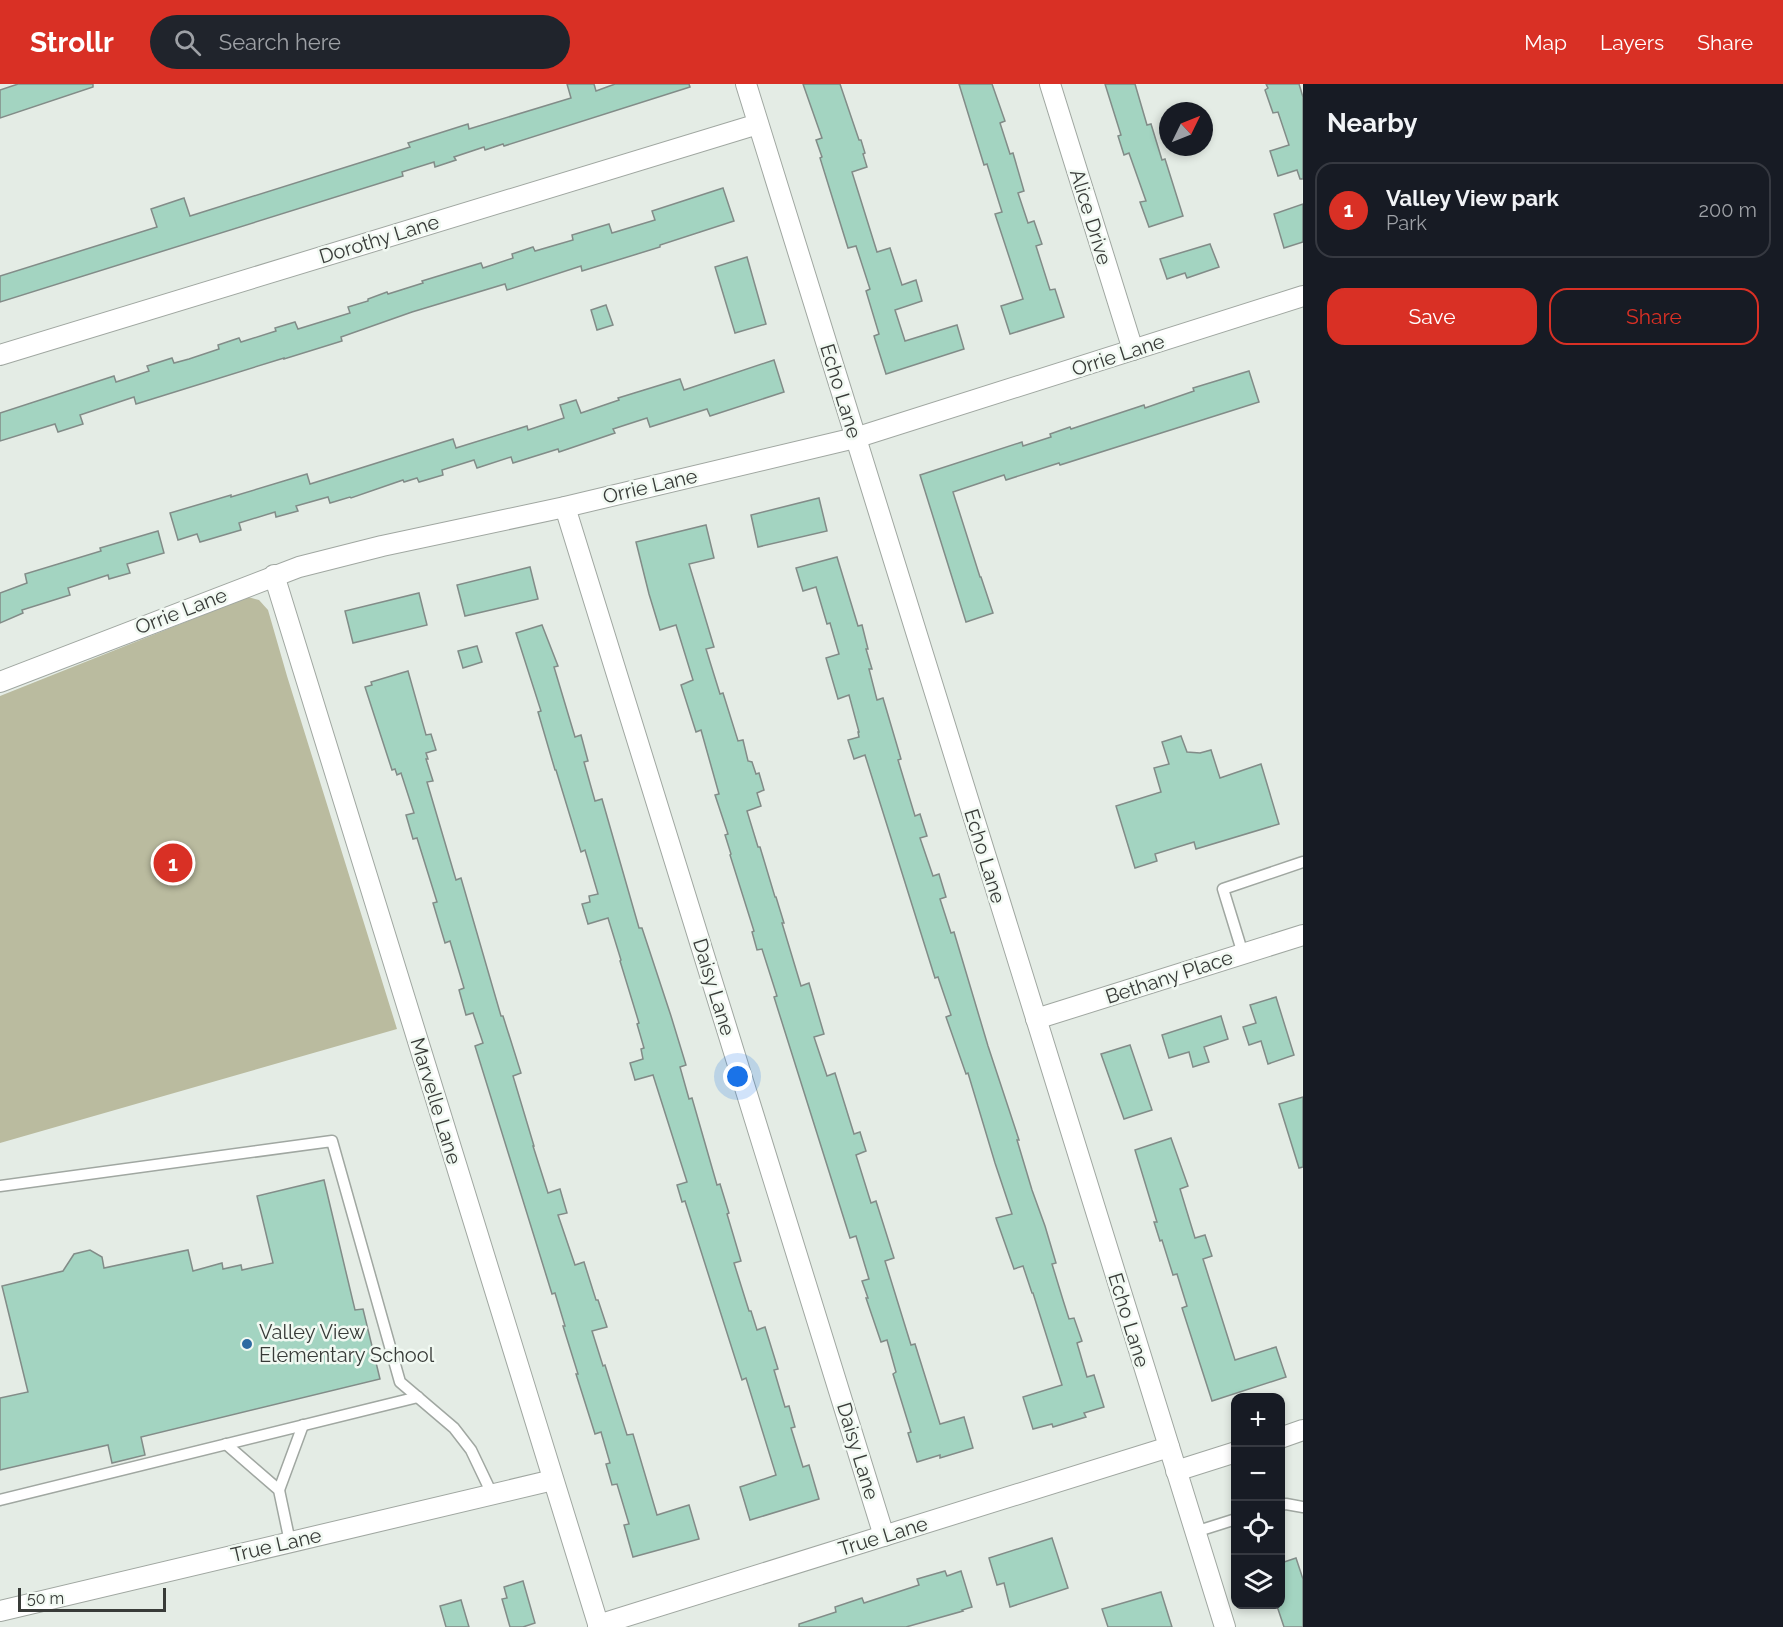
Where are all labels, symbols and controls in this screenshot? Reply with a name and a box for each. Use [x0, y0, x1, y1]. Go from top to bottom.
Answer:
search box [150, 15, 570, 69]
text: Strollr [30, 26, 114, 59]
icon: search [171, 26, 204, 59]
text: Search here [219, 29, 341, 55]
text: Map [1524, 30, 1567, 55]
text: Layers [1600, 30, 1664, 55]
text: Share [1697, 30, 1753, 55]
north arrow [1159, 102, 1213, 156]
text: Nearby [1327, 108, 1417, 138]
street label: Alice Drive [1065, 166, 1117, 268]
text: Valley View park [1386, 185, 1559, 211]
text: 1 [1344, 198, 1353, 222]
text: 200 m [1699, 198, 1757, 222]
street label: Dorothy Lane [316, 209, 442, 269]
text: Park [1386, 211, 1427, 235]
button: Save [1327, 288, 1537, 345]
button: Share [1549, 288, 1759, 345]
street label: Orrie Lane [1069, 329, 1168, 381]
street label: Echo Lane [815, 341, 867, 441]
street label: Orrie Lane [600, 463, 700, 509]
street label: Orrie Lane [132, 582, 230, 639]
street label: Echo Lane [959, 806, 1011, 906]
pin: 1 [154, 840, 192, 886]
street label: Daisy Lane [688, 936, 740, 1039]
street label: Bethany Place [1102, 945, 1236, 1009]
street label: Marvelle Lane [405, 1035, 467, 1167]
your location [723, 1062, 752, 1091]
street label: Echo Lane [1103, 1270, 1155, 1370]
place label: Valley View Elementary School [259, 1320, 435, 1367]
marker: Valley View Elementary School [240, 1337, 254, 1351]
map controls [1231, 1393, 1285, 1609]
button: + [1231, 1393, 1285, 1447]
street label: Daisy Lane [832, 1400, 884, 1503]
button: − [1231, 1447, 1285, 1501]
button: locate [1231, 1501, 1285, 1555]
street label: True Lane [835, 1511, 931, 1561]
street label: True Lane [228, 1523, 324, 1567]
button: layers [1231, 1555, 1285, 1609]
scale bar [18, 1585, 166, 1612]
text: 50 m [27, 1589, 64, 1608]

